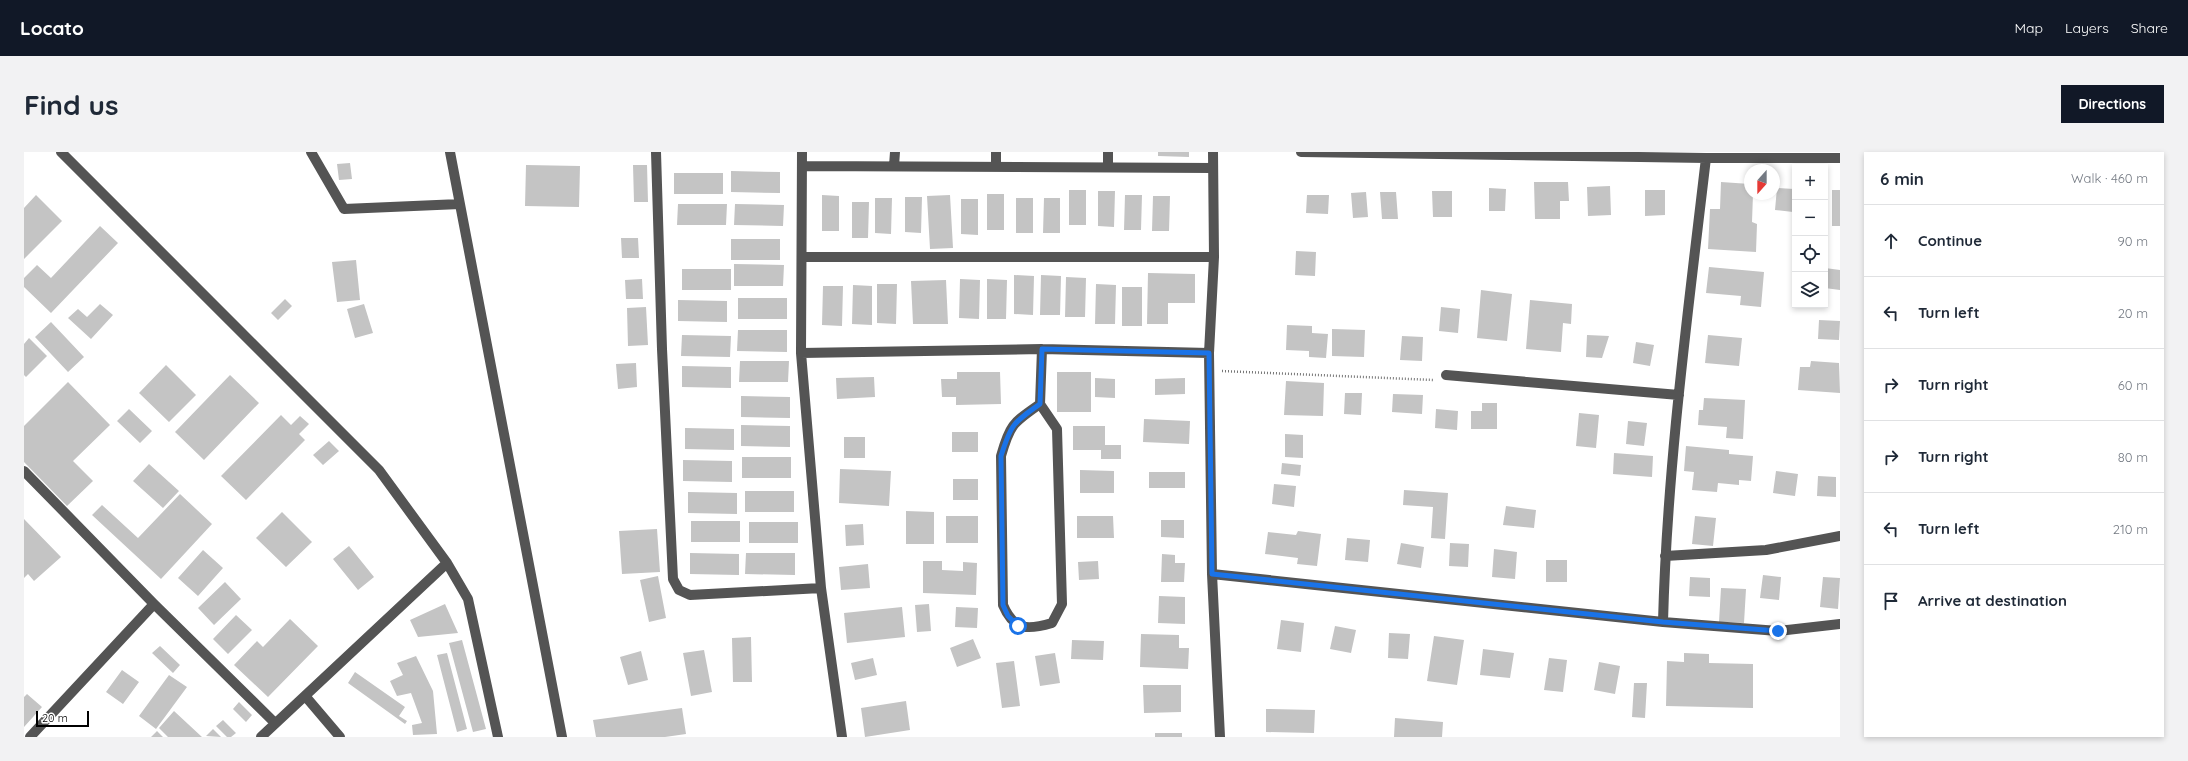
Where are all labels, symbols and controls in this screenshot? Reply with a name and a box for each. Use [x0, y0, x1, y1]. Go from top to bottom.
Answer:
text: Locato [20, 16, 84, 40]
text: Map [2014, 19, 2043, 37]
text: Layers [2065, 19, 2109, 37]
text: Share [2131, 19, 2168, 37]
button: Directions [2061, 85, 2164, 123]
text: Find us [24, 87, 118, 122]
north arrow [1744, 164, 1780, 200]
map controls [1792, 164, 1828, 308]
button: + [1792, 164, 1828, 200]
text: 6 min [1880, 168, 1924, 189]
text: Walk · 460 m [2071, 170, 2148, 186]
button: − [1792, 200, 1828, 236]
icon: ahead [1880, 230, 1902, 252]
text: Continue [1918, 231, 1982, 250]
text: 90 m [2118, 233, 2148, 249]
button: locate [1792, 236, 1828, 272]
button: layers [1792, 272, 1828, 308]
icon: left [1880, 302, 1902, 324]
text: Turn left [1918, 303, 1980, 322]
text: 20 m [2118, 305, 2148, 321]
icon: right [1880, 374, 1902, 396]
text: Turn right [1918, 375, 1989, 394]
text: 60 m [2118, 377, 2148, 393]
icon: right [1880, 446, 1902, 468]
text: Turn right [1918, 447, 1989, 466]
text: 80 m [2118, 449, 2148, 465]
icon: left [1880, 518, 1902, 540]
text: Turn left [1918, 519, 1980, 538]
text: 210 m [2113, 521, 2148, 537]
icon: arrive [1880, 590, 1902, 612]
text: Arrive at destination [1918, 591, 2067, 610]
route start [1009, 617, 1027, 635]
route end [1769, 622, 1787, 640]
scale bar [36, 709, 89, 728]
text: 20 m [42, 711, 68, 725]

